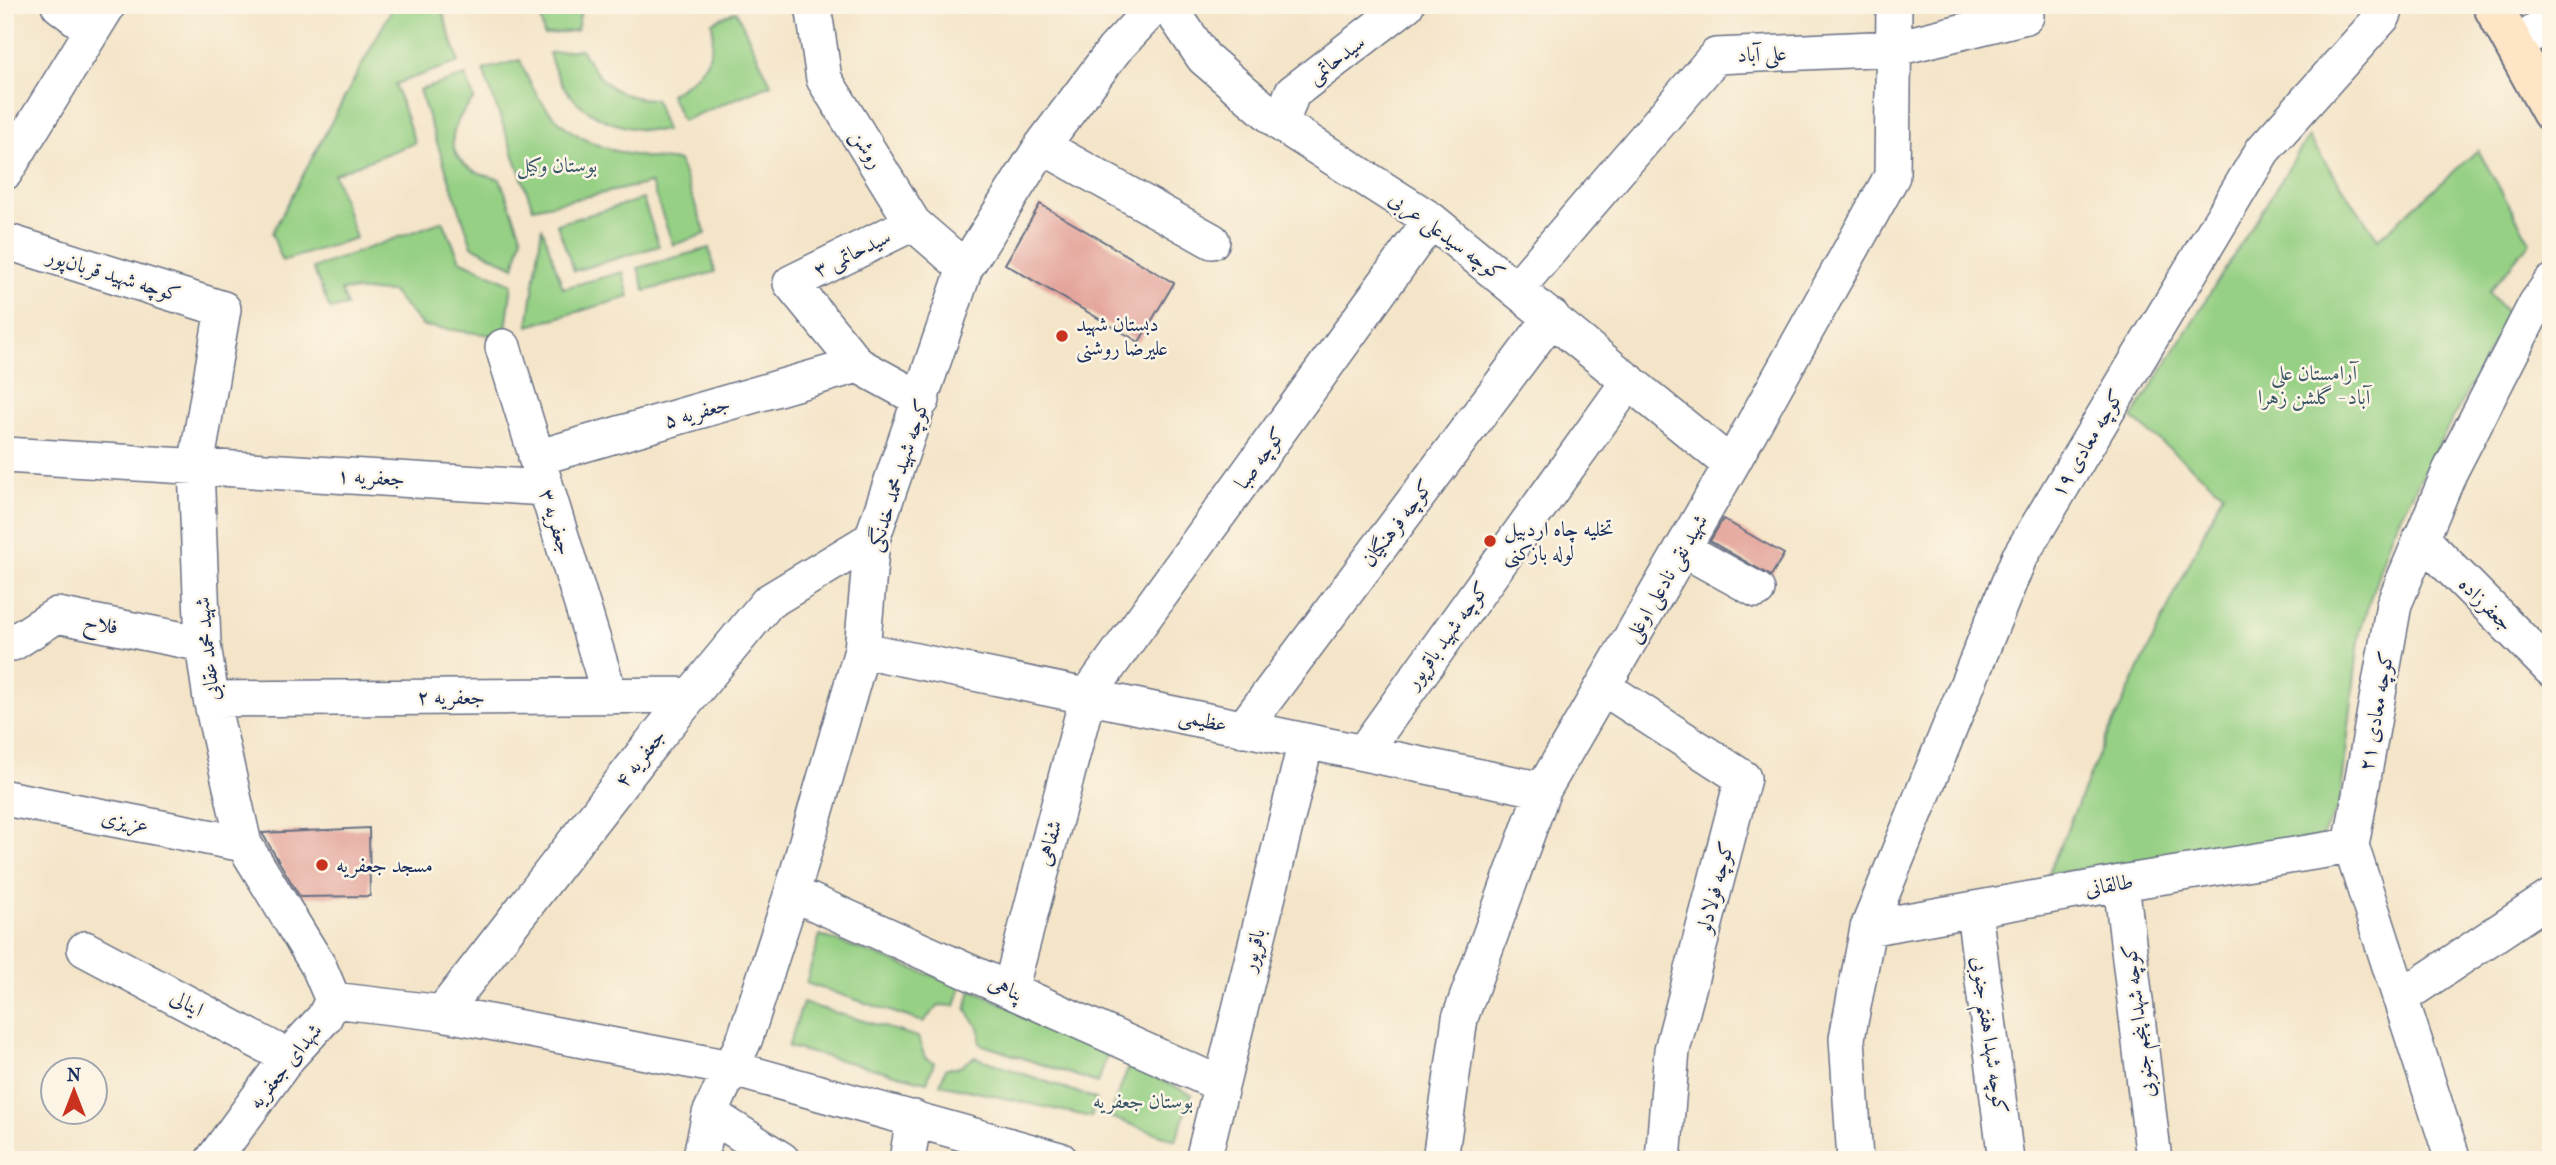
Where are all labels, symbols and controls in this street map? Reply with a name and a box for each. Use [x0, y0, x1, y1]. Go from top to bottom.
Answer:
street label: سیدحاتمی [1302, 30, 1371, 90]
street label: علی آباد [1737, 40, 1787, 71]
street label: روشن [844, 125, 888, 174]
park label: بوستان وکیل [517, 153, 597, 180]
street label: کوچه سیدعلی عربی [1382, 186, 1509, 289]
street label: سیدحاتمی ۳ [810, 224, 895, 284]
street label: کوچه شهید قربان‌پور [42, 243, 184, 310]
place label: دبستان شهید علیرضا روشنی [1076, 312, 1168, 363]
marker: دبستان شهید علیرضا روشنی [1054, 328, 1070, 344]
park label: آرامستان علی آباد - گلشن زهرا [2258, 360, 2373, 411]
street label: کوچه معادی ۱۹ [2045, 385, 2130, 502]
street label: جعفریه ۵ [661, 391, 733, 434]
street label: کوچه شهید محمد خدنگی [861, 395, 936, 555]
street label: کوچه صبا [1229, 422, 1292, 495]
street label: جعفریه ۱ [336, 463, 406, 492]
street label: کوچه فرهنگیان [1356, 474, 1439, 573]
street label: جعفریه ۳ [534, 486, 577, 558]
street label: شهید نقی نادعلی اوغلی [1620, 510, 1716, 648]
place label: تخلیه چاه اردبیل لوله بازکنی [1504, 517, 1614, 568]
marker: تخلیه چاه اردبیل لوله بازکنی [1482, 533, 1498, 549]
street label: جعفرزاده [2453, 572, 2518, 637]
street label: کوچه شهید باقرپور [1399, 577, 1496, 696]
street label: شهید محمد عقابی [190, 596, 227, 702]
street label: فلاح [80, 609, 120, 646]
street label: کوچه معادی ۲۱ [2354, 649, 2400, 773]
street label: جعفریه ۲ [417, 685, 485, 710]
street label: عظیمی [1176, 703, 1229, 739]
street label: جعفریه ۴ [610, 724, 671, 793]
street label: عزیزی [99, 805, 151, 840]
street label: شفاهی [1031, 818, 1067, 868]
street label: کوچه فولادلو [1691, 839, 1741, 938]
place label: مسجد جعفریه [336, 853, 433, 878]
marker: مسجد جعفریه [314, 857, 330, 873]
street label: طالقانی [2083, 869, 2135, 901]
street label: باقرپور [1236, 926, 1273, 977]
street label: کوچه شهدا پنجم جنوبی [2117, 942, 2167, 1099]
street label: کوچه شهدا هفتم جنوبی [1958, 955, 2013, 1117]
street label: پناهی [983, 970, 1027, 1009]
street label: اینالی [166, 984, 208, 1022]
street label: شهدای جعفریه [243, 1018, 328, 1115]
north arrow [38, 1056, 108, 1126]
text: N [67, 1064, 82, 1086]
park label: بوستان جعفریه [1093, 1089, 1193, 1114]

